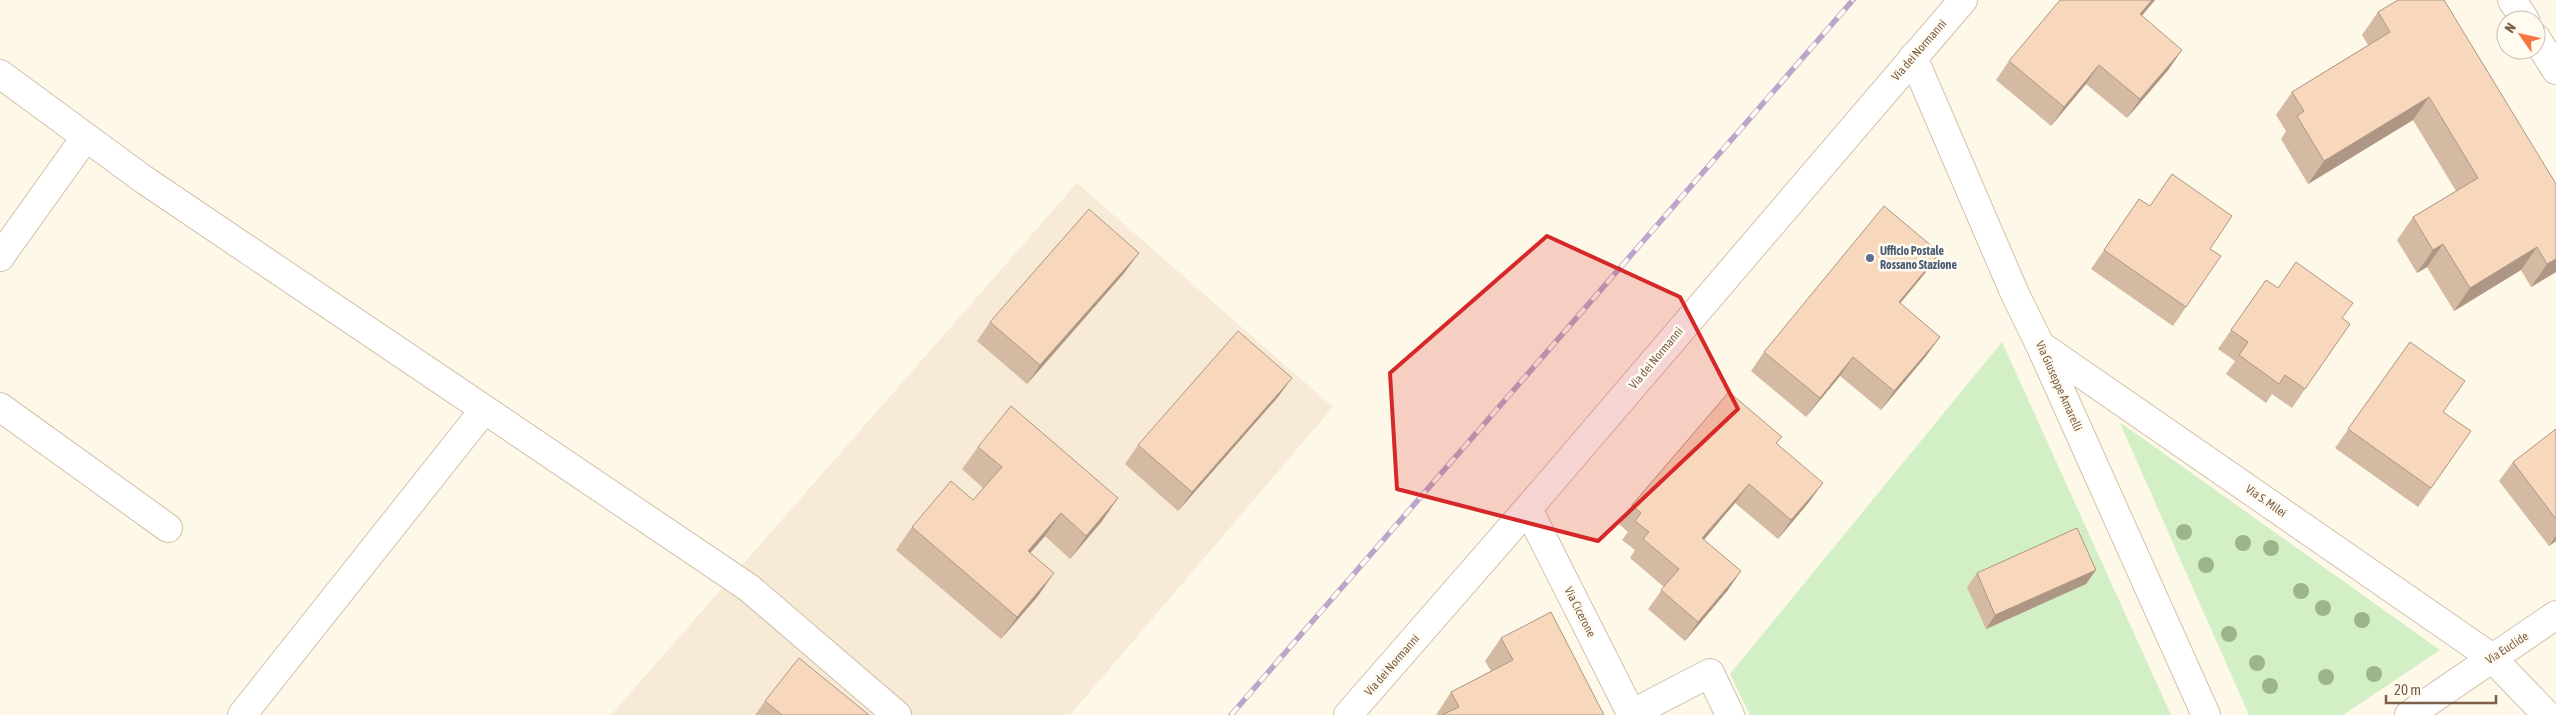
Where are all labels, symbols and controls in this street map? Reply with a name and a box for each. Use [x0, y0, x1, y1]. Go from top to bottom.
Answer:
north arrow [2496, 10, 2546, 60]
street label: Via dei Normanni [1889, 17, 1949, 83]
text: N [2501, 20, 2519, 36]
place label: Ufficio Postale Rossano Stazione [1880, 244, 1957, 272]
marker: Ufficio Postale Rossano Stazione [1864, 252, 1876, 264]
street label: Via dei Normanni [1626, 324, 1686, 392]
street label: Via Giuseppe Amarelli [2033, 339, 2085, 433]
street label: Via S. Milei [2243, 482, 2289, 520]
street label: Via Cicerone [1561, 585, 1599, 639]
street label: Via Euclide [2483, 629, 2531, 667]
street label: Via dei Normanni [1362, 632, 1422, 698]
scale bar [2386, 672, 2496, 704]
text: 20 m [2394, 681, 2421, 698]

